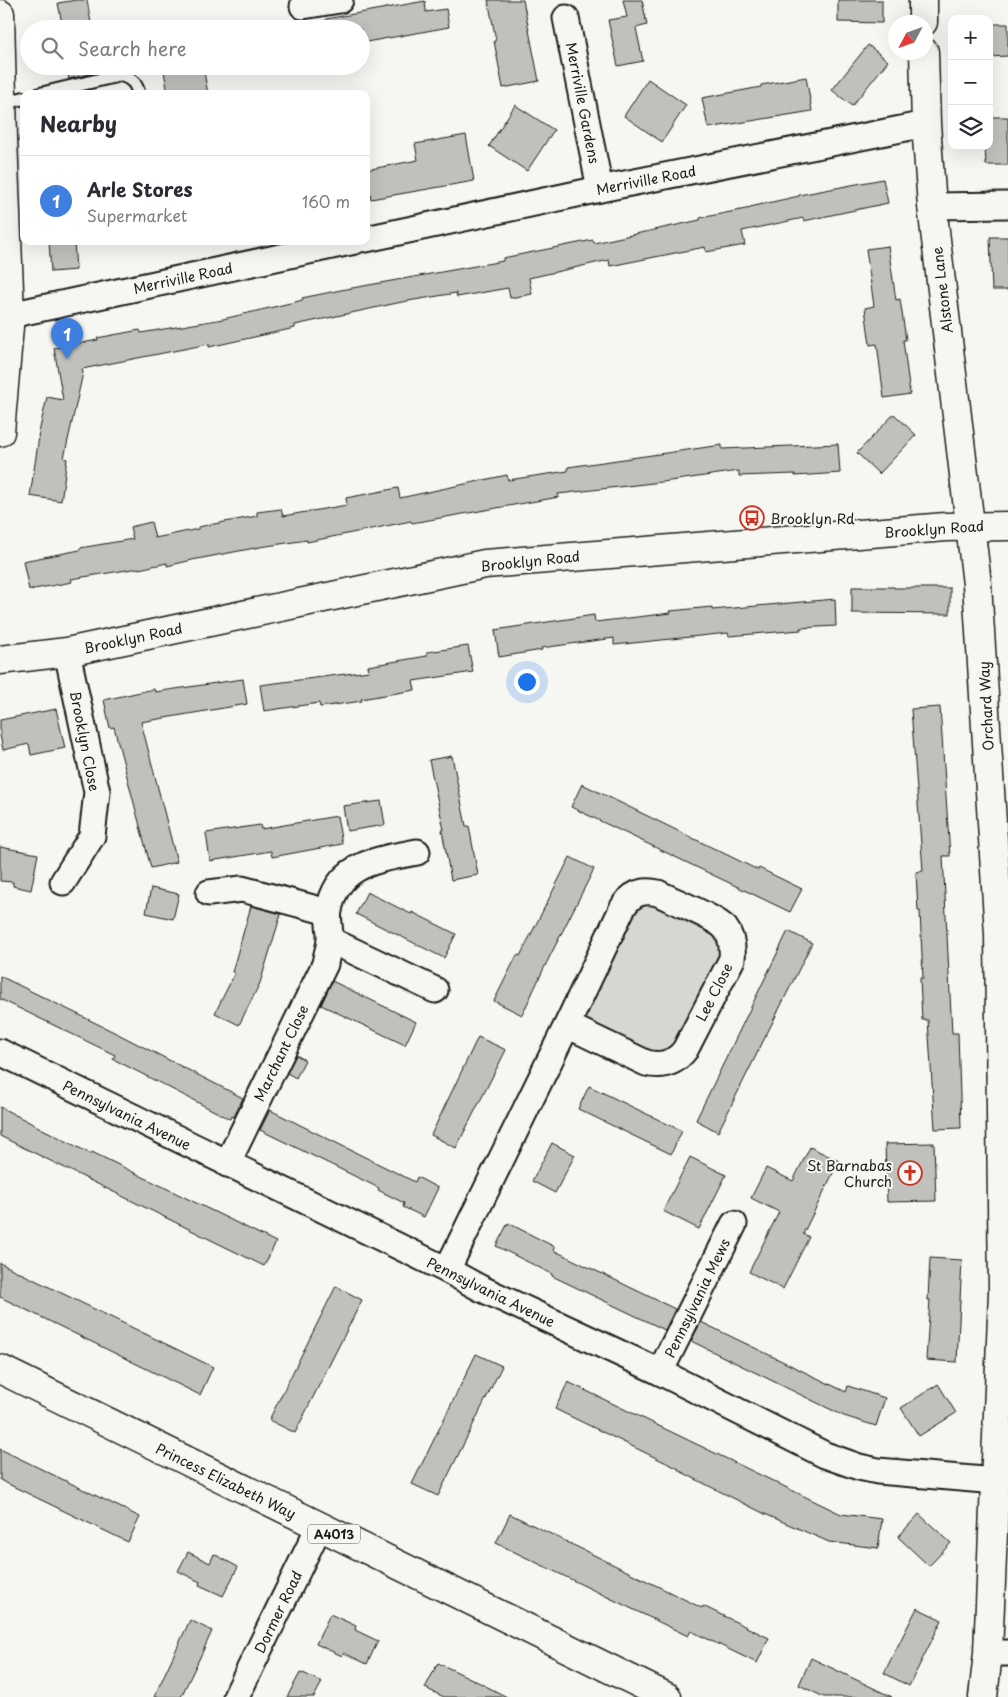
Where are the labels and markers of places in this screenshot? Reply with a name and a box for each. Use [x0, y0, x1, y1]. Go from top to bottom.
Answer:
pin: 1 [51, 318, 83, 359]
bus stop icon: Brooklyn Rd [739, 505, 765, 531]
place label: Brooklyn Rd [770, 508, 855, 529]
place label: St Barnabas Church [807, 1155, 892, 1192]
church icon: St Barnabas Church [897, 1160, 923, 1186]

